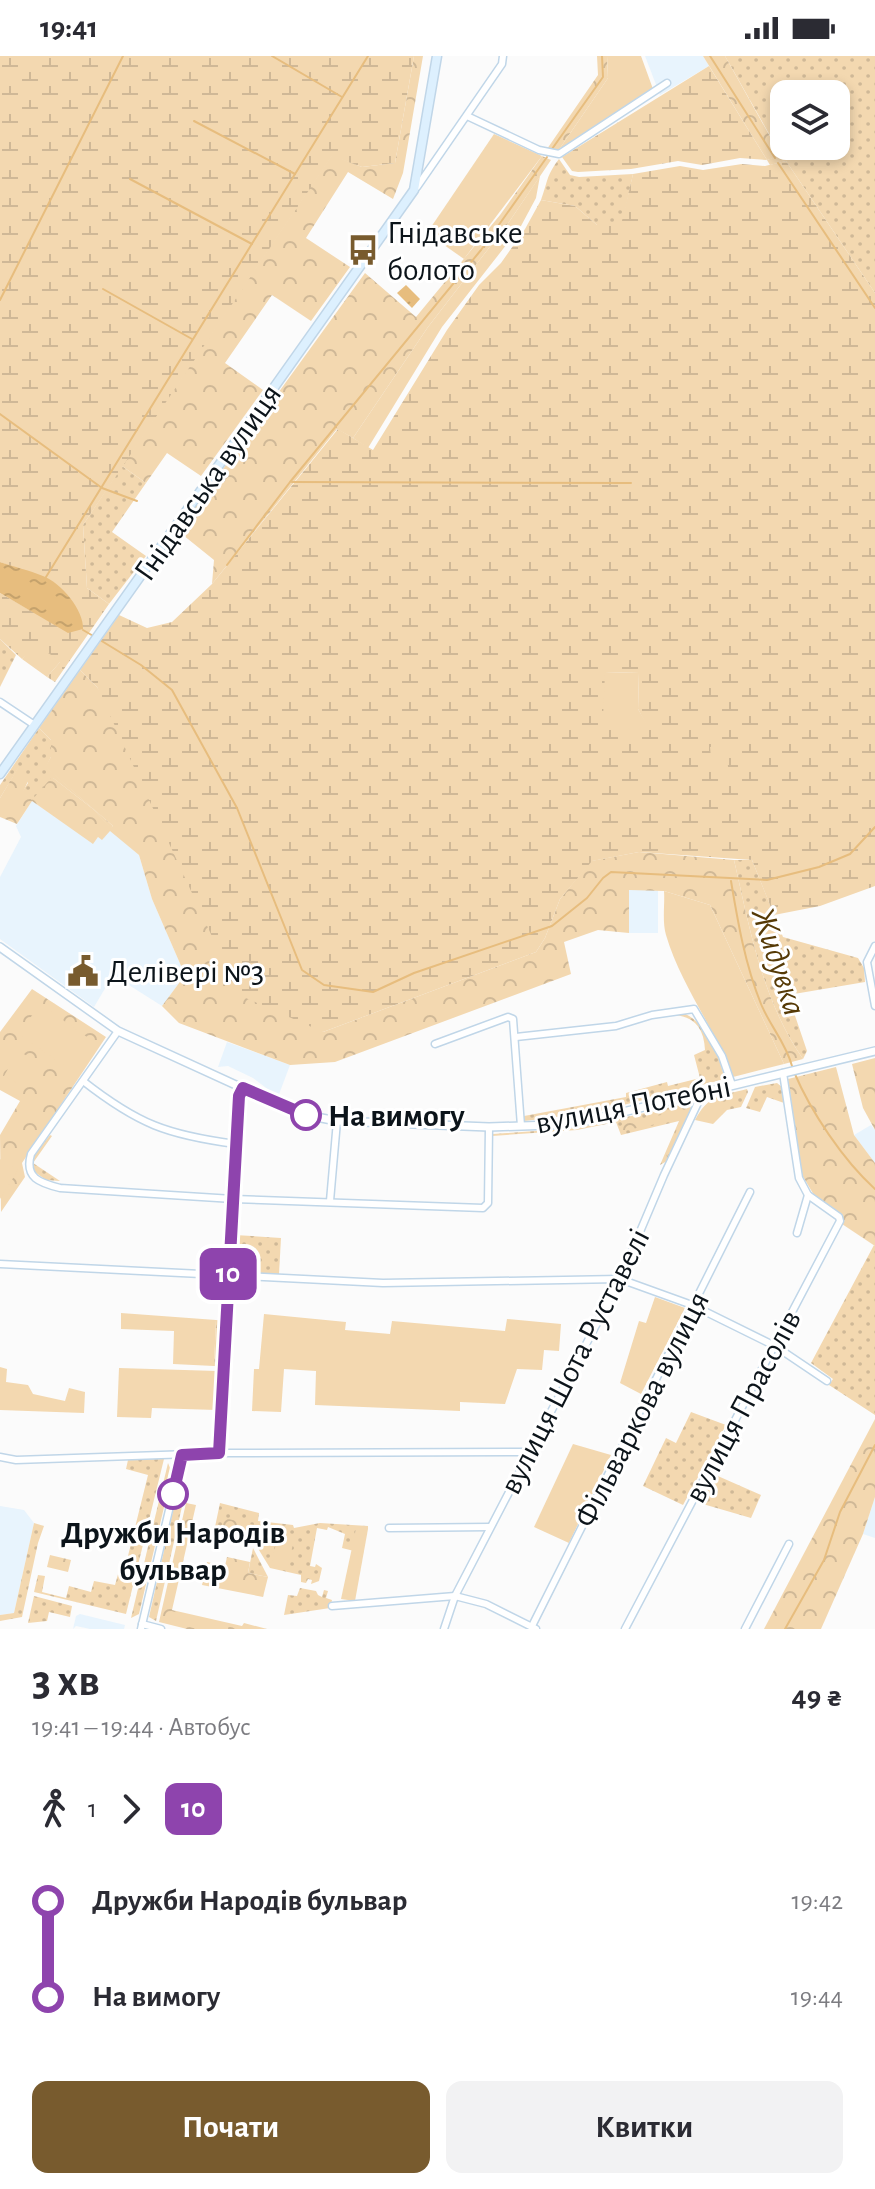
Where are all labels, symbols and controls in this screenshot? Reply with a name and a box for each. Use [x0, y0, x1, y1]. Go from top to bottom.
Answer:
text: 19:41 [40, 13, 98, 43]
map controls [770, 80, 850, 160]
button: layers [770, 80, 850, 160]
place label: Гнідавське болото [387, 217, 523, 286]
bus stop icon: Гнідавське болото [346, 233, 380, 267]
street label: Гнідавська вулиця [128, 378, 287, 587]
water label: Жидувка [745, 903, 811, 1020]
public building icon: Делівері №3 [66, 954, 100, 988]
place label: Делівері №3 [107, 956, 264, 988]
street label: вулиця Потебні [533, 1070, 733, 1140]
marker: На вимогу [291, 1100, 321, 1130]
place label: На вимогу [328, 1100, 465, 1132]
street label: вулиця Шота Руставелі [494, 1224, 656, 1499]
line badge: 10 [192, 1248, 264, 1300]
text: 10 [216, 1260, 240, 1288]
street label: Фільваркова вулиця [569, 1286, 715, 1533]
street label: вулиця Прасолів [679, 1305, 807, 1508]
marker: Дружби Народів бульвар [158, 1479, 188, 1509]
place label: Дружби Народів бульвар [61, 1517, 285, 1586]
text: 3 хв [32, 1660, 100, 1704]
text: 49 ₴ [792, 1682, 843, 1712]
text: 19:41 – 19:44 · Автобус [32, 1714, 251, 1740]
icon: walk [32, 1787, 76, 1831]
icon: forward [109, 1787, 153, 1831]
text: 10 [181, 1795, 206, 1823]
text: 1 [88, 1796, 97, 1822]
text: Дружби Народів бульвар [92, 1886, 407, 1916]
text: 19:42 [792, 1888, 843, 1914]
text: На вимогу [92, 1982, 220, 2012]
text: 19:44 [791, 1984, 843, 2010]
button: Почати [32, 2081, 430, 2173]
button: Квитки [446, 2081, 843, 2173]

